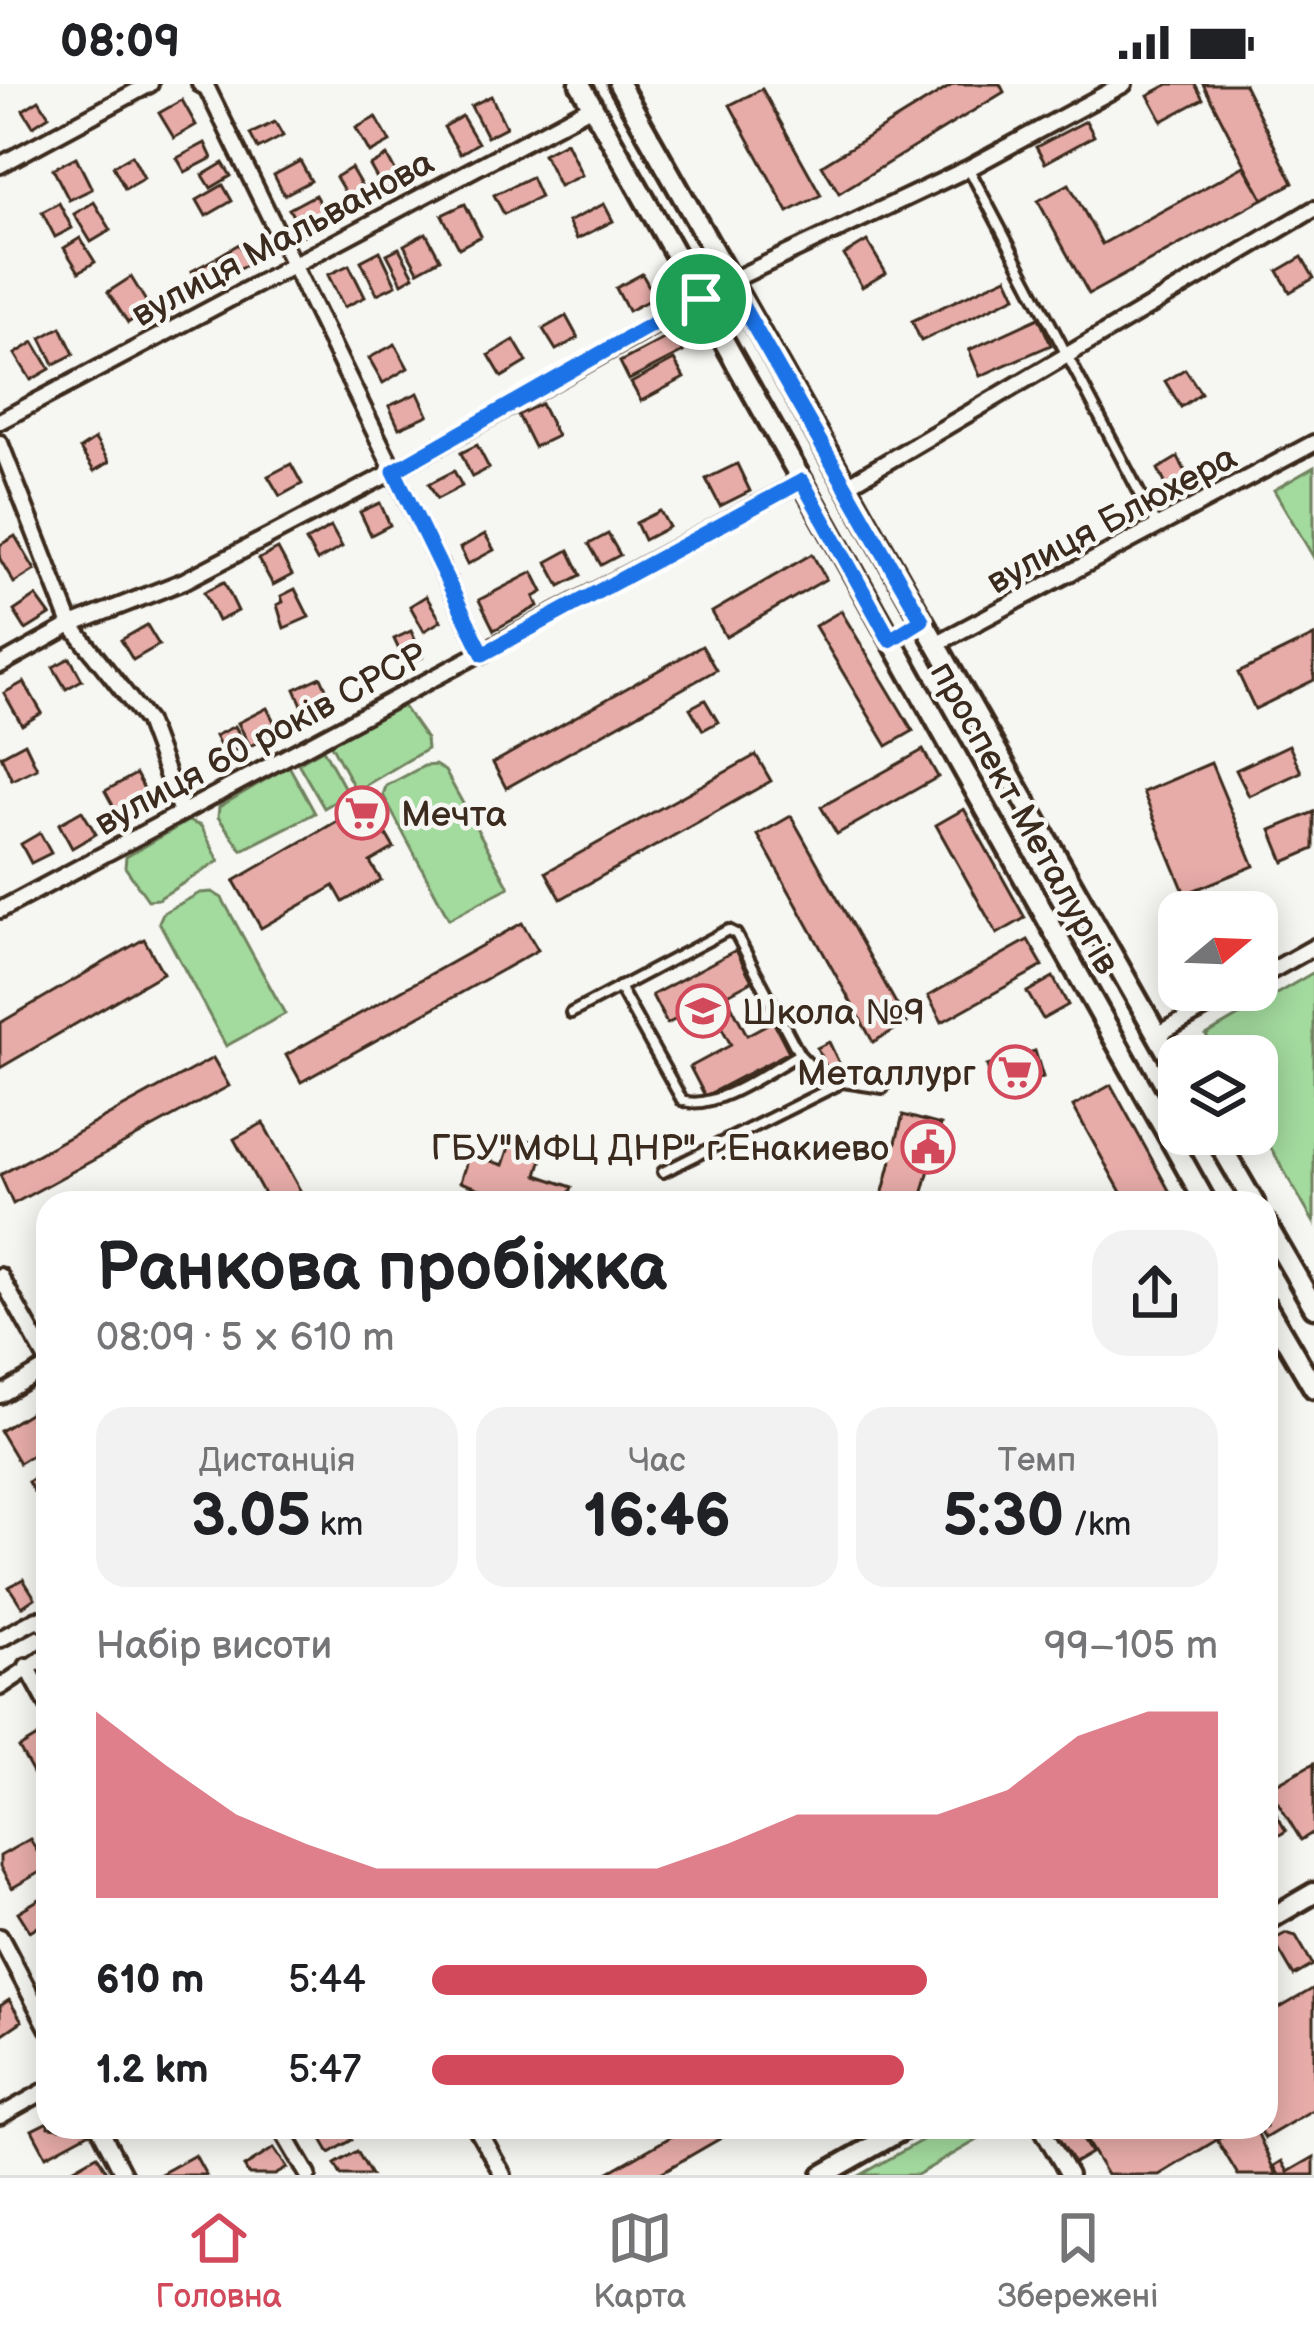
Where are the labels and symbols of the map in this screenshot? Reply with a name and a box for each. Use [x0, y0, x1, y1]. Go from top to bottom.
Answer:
street label: вулиця Мальванова [125, 141, 442, 337]
pin [650, 248, 752, 350]
street label: вулиця Блюхера [980, 436, 1244, 604]
street label: вулиця 60 років СРСР [88, 634, 435, 846]
street label: проспект Металургів [920, 654, 1128, 982]
supermarket icon: Мечта [334, 785, 390, 841]
place label: Мечта [401, 794, 507, 837]
north arrow [1158, 891, 1278, 1011]
school or university icon: Школа №9 [675, 983, 731, 1039]
place label: Школа №9 [742, 992, 925, 1035]
supermarket icon: Металлург [987, 1044, 1043, 1100]
place label: Металлург [797, 1053, 976, 1096]
public building icon: ГБУ"МФЦ ДНР" г.Енакиево [900, 1119, 956, 1175]
place label: ГБУ"МФЦ ДНР" г.Енакиево [431, 1128, 889, 1171]

